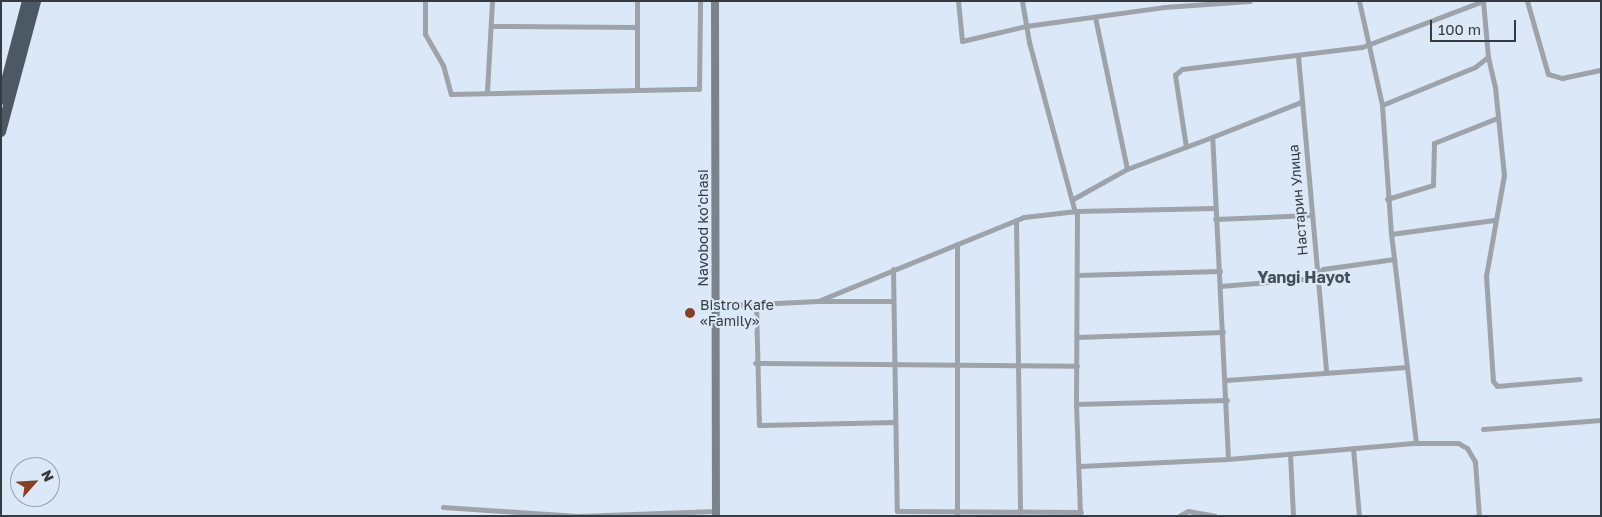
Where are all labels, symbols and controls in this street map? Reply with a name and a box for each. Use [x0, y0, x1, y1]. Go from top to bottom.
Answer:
scale bar [1432, 10, 1518, 42]
text: 100 m [1438, 20, 1481, 38]
street label: Настарин Улица [1285, 144, 1311, 256]
street label: Navobod ko'chasi [695, 169, 711, 287]
district label: Yangi Hayot [1257, 267, 1351, 287]
place label: Bistro Kafe «Family» [700, 297, 774, 330]
marker: Bistro Kafe «Family» [684, 307, 696, 319]
north arrow [10, 457, 60, 507]
text: N [38, 467, 58, 484]

